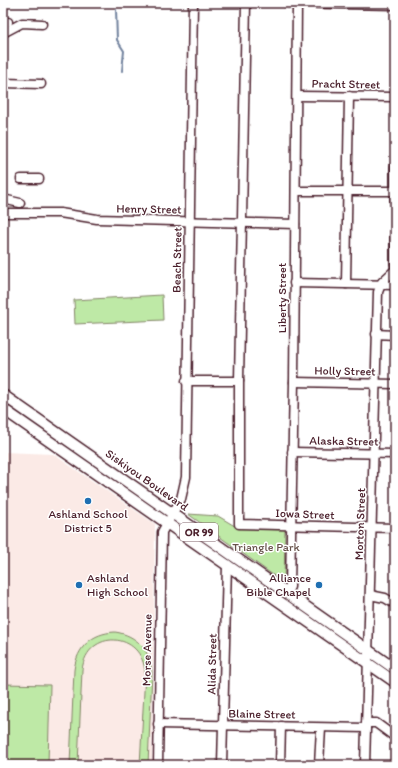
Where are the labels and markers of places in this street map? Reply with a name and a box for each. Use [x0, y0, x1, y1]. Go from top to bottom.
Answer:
marker: Ashland School District 5 [83, 496, 93, 506]
place label: Ashland School District 5 [48, 507, 128, 535]
place label: Ashland High School [87, 571, 148, 599]
place label: Alliance Bible Chapel [246, 571, 312, 599]
marker: Ashland High School [74, 580, 84, 590]
marker: Alliance Bible Chapel [314, 580, 324, 590]

